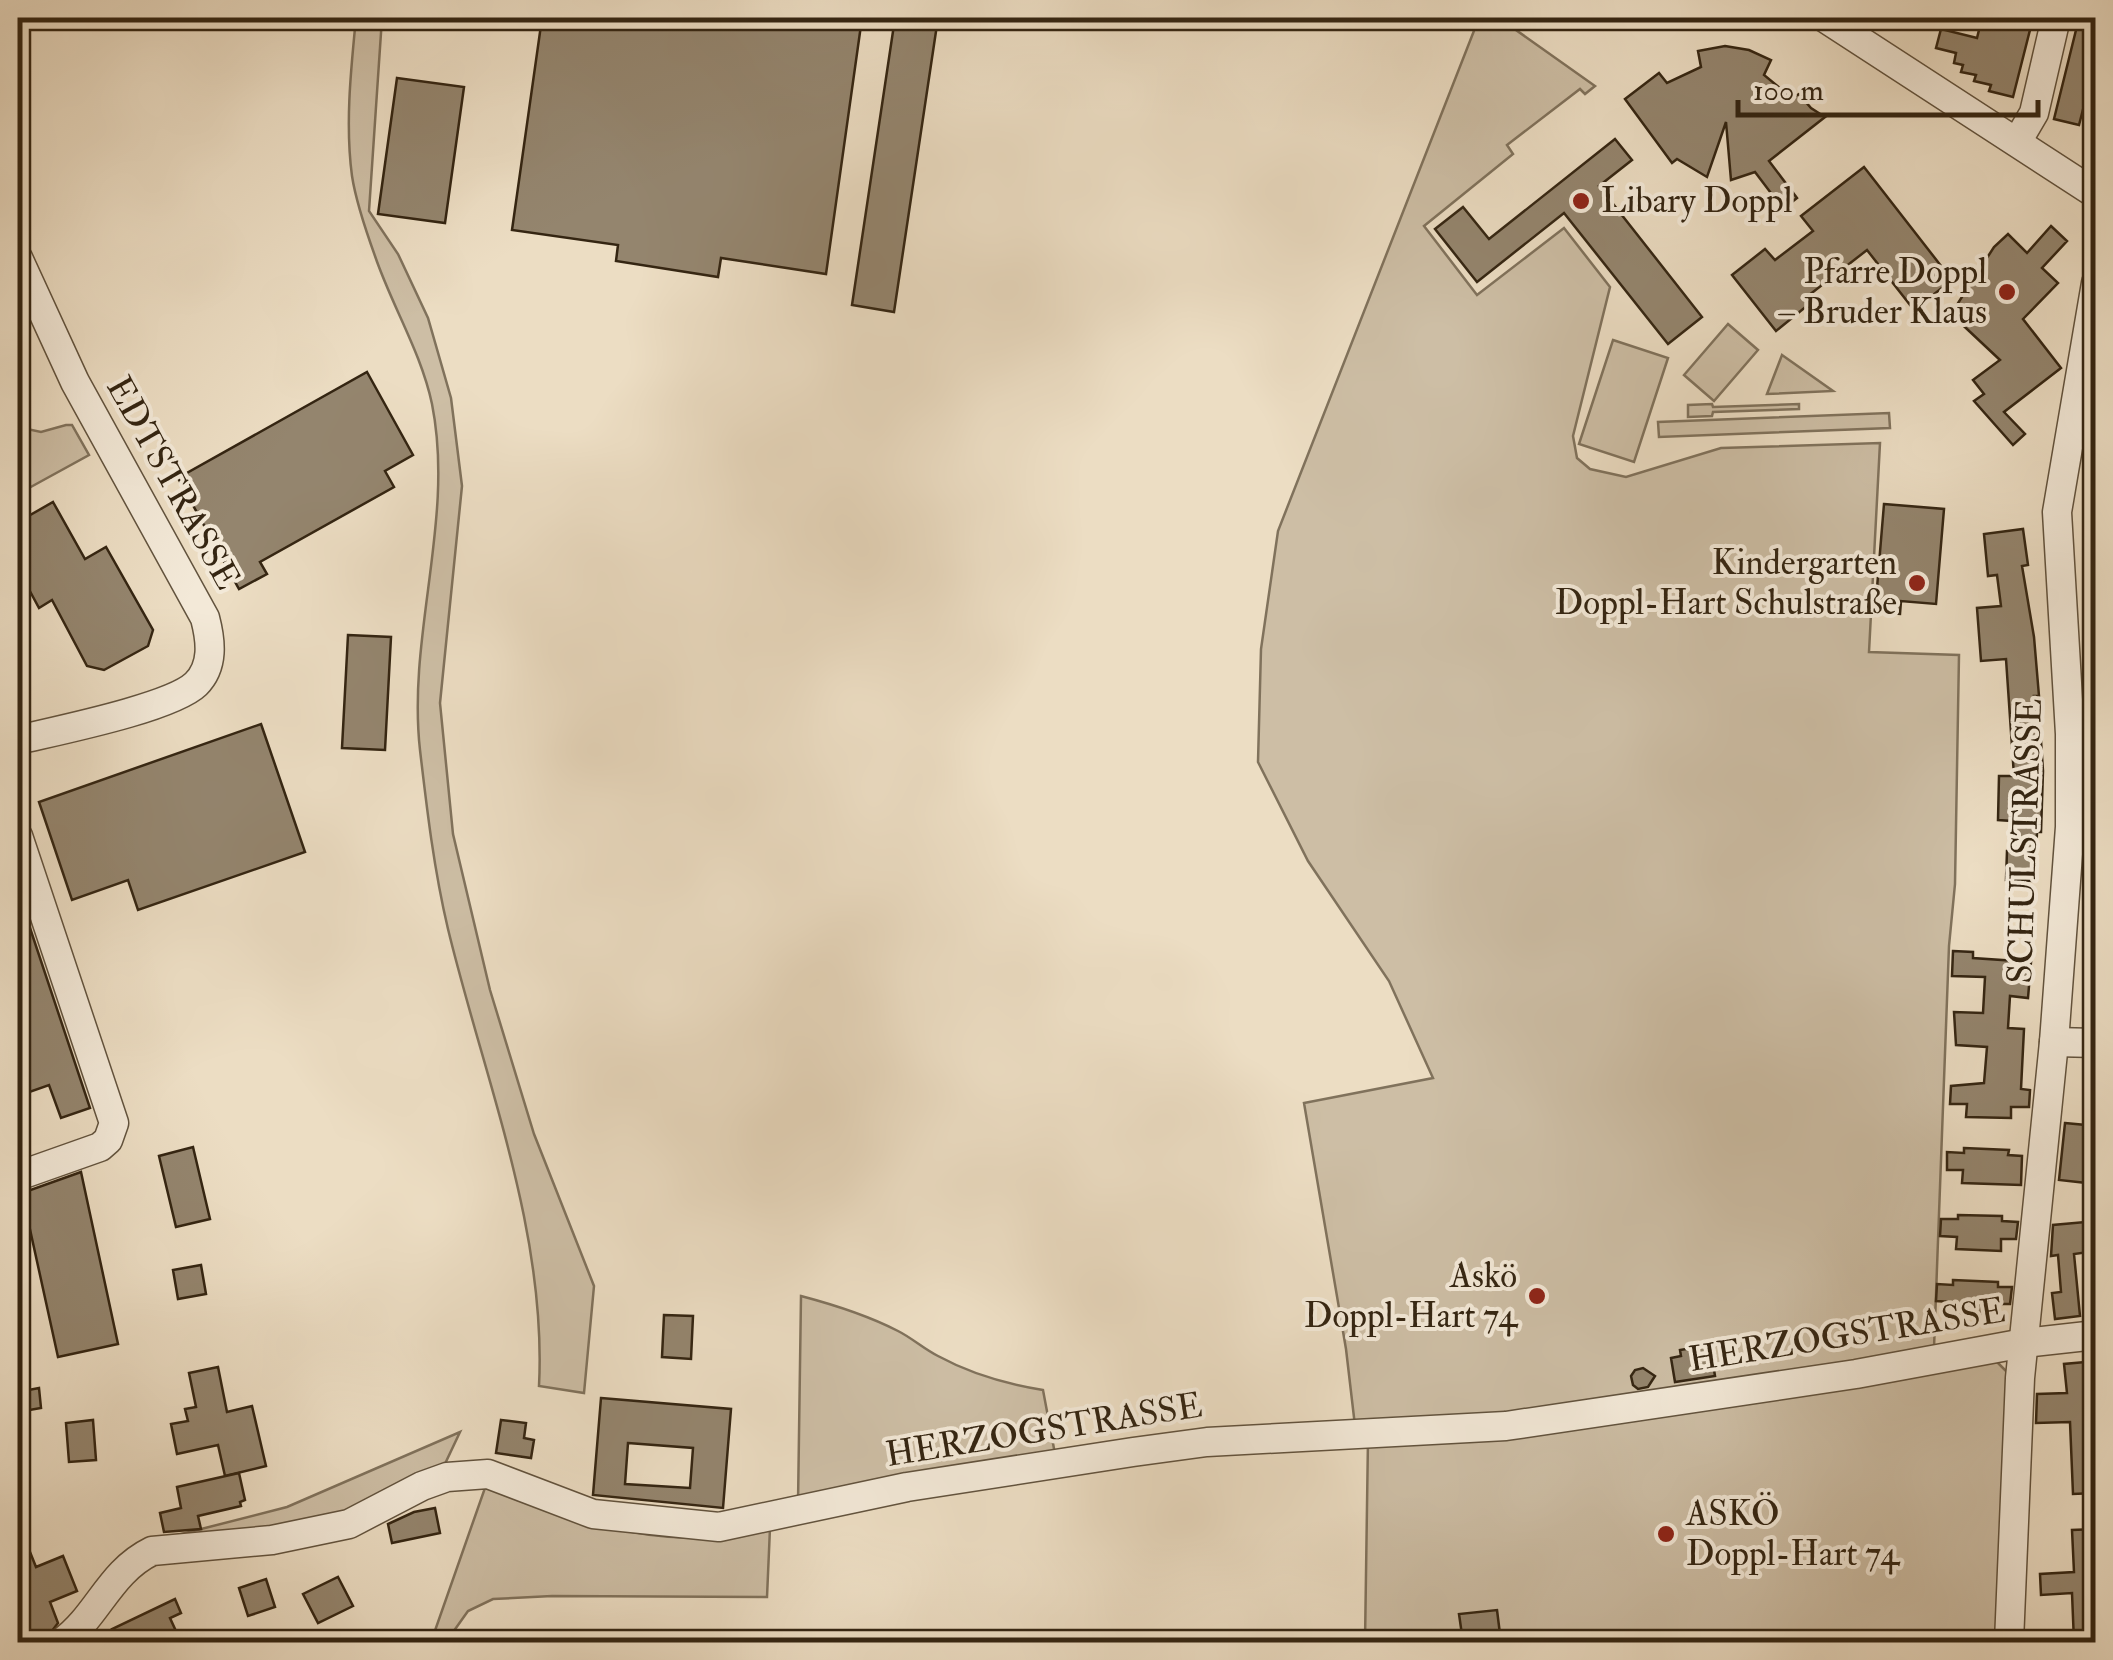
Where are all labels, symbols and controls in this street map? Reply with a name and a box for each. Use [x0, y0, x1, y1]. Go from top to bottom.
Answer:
scale bar [1738, 55, 2038, 117]
text: 100 m [1753, 72, 1824, 109]
place label: Libary Doppl [1601, 179, 1792, 223]
marker: Libary Doppl [1570, 190, 1592, 212]
place label: Pfarre Doppl – Bruder Klaus [1778, 250, 1987, 334]
marker: Pfarre Doppl – Bruder Klaus [1996, 281, 2018, 303]
street label: EDTSTRASSE [96, 369, 250, 597]
place label: Kindergarten Doppl-Hart Schulstraße [1555, 541, 1897, 625]
marker: Kindergarten Doppl-Hart Schulstraße [1906, 572, 1928, 594]
street label: SCHULSTRASSE [1998, 698, 2052, 984]
place label: Askö Doppl-Hart 74 [1304, 1254, 1519, 1338]
marker: Askö Doppl-Hart 74 [1526, 1285, 1548, 1307]
street label: HERZOGSTRASSE [1686, 1288, 2008, 1382]
street label: HERZOGSTRASSE [883, 1383, 1205, 1477]
place label: ASKÖ Doppl-Hart 74 [1685, 1492, 1901, 1576]
marker: ASKÖ Doppl-Hart 74 [1655, 1523, 1677, 1545]

